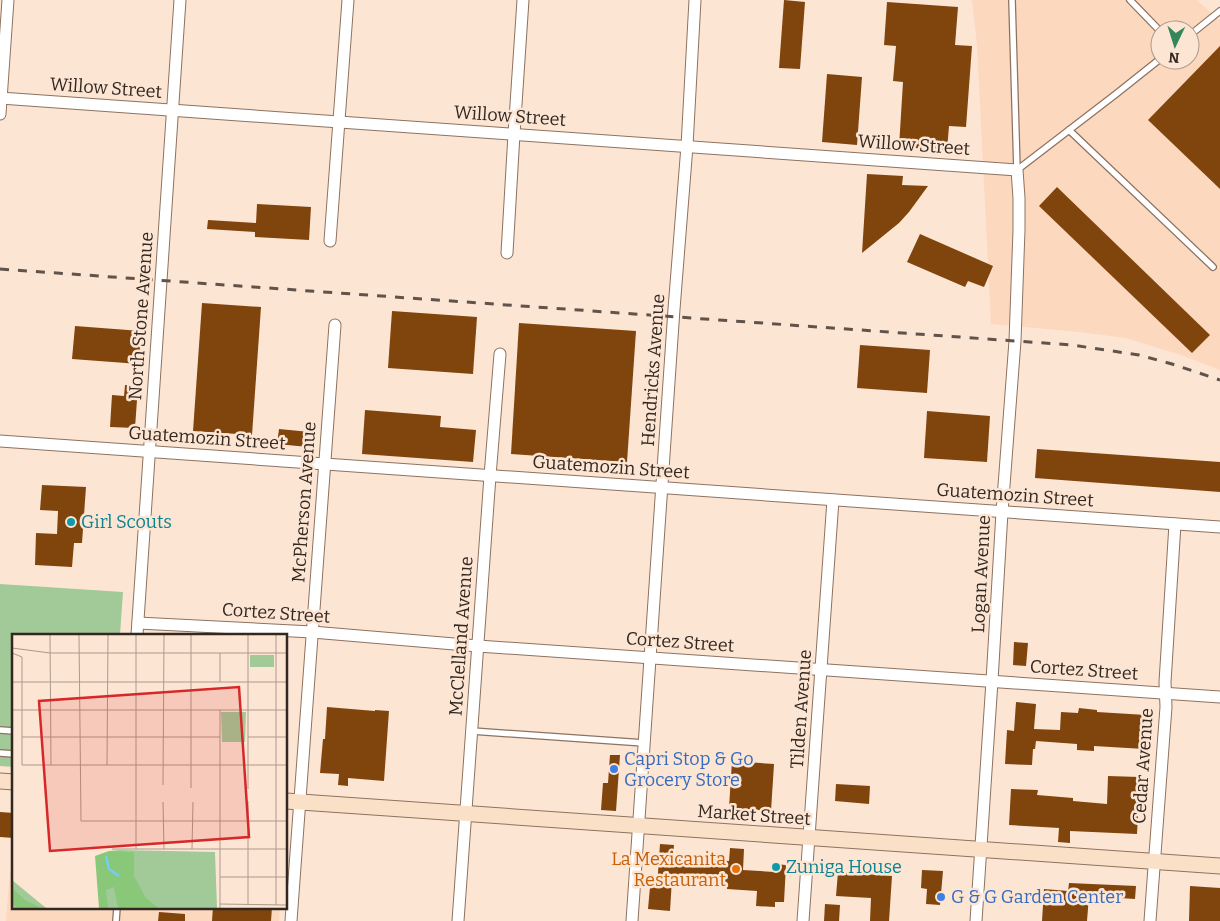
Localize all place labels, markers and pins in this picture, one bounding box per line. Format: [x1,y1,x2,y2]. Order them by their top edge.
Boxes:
place label: Girl Scouts [81,511,172,533]
marker: Girl Scouts [65,516,77,528]
place label: Capri Stop & Go Grocery Store [624,748,754,791]
marker: Capri Stop & Go Grocery Store [608,763,620,775]
place label: La Mexicanita Restaurant [611,848,726,891]
place label: Zuniga House [786,856,902,878]
marker: Zuniga House [770,861,782,873]
marker: La Mexicanita Restaurant [730,863,742,875]
place label: G & G Garden Center [951,886,1123,908]
marker: G & G Garden Center [935,891,947,903]

